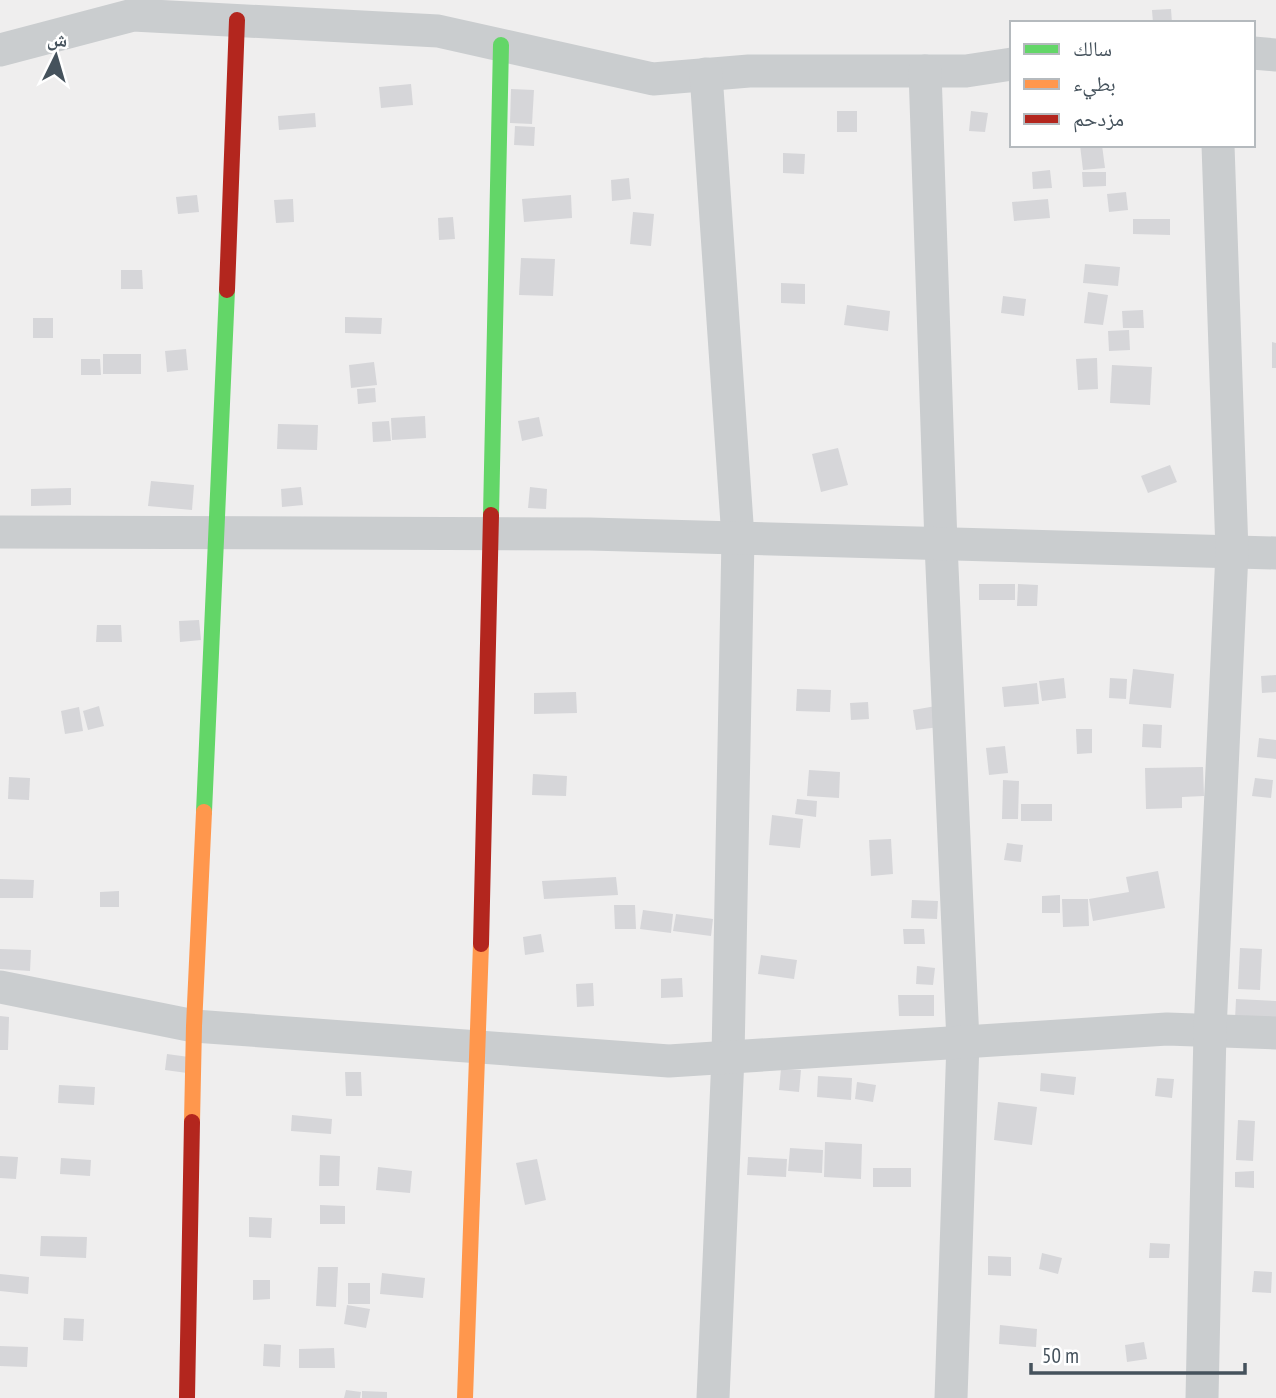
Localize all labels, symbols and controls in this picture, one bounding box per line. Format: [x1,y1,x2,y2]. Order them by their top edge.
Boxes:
north arrow [21,21,91,91]
legend [1010,21,1255,147]
text: ش [46,26,69,52]
text: سالك [1073,35,1112,62]
text: بطيء [1073,70,1116,100]
text: مزدحم [1073,105,1124,133]
scale bar [1031,1332,1244,1376]
text: 50 m [1042,1342,1079,1369]

